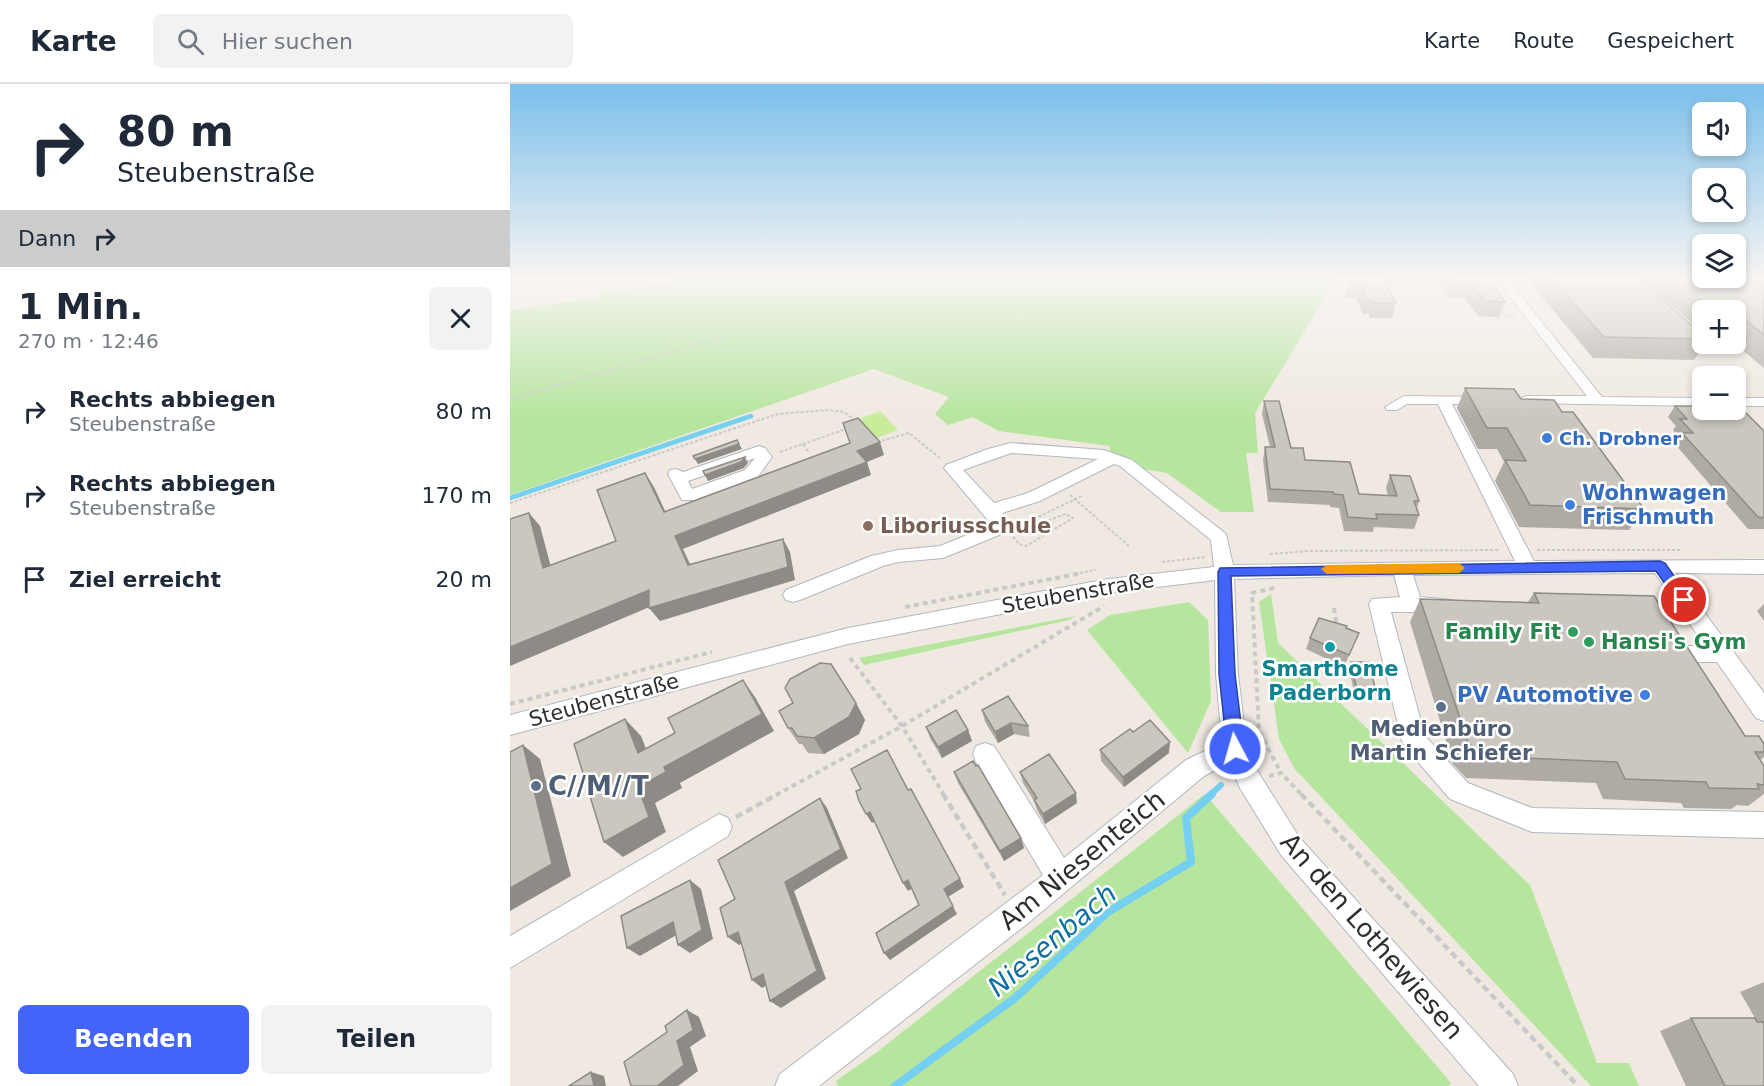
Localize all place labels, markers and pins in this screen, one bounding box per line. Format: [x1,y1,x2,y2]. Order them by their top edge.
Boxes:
place label: Ch. Drobner [1559,428,1681,449]
marker: Ch. Drobner [1540,431,1554,445]
place label: Wohnwagen Frischmuth [1582,481,1727,529]
marker: Wohnwagen Frischmuth [1563,498,1577,512]
place label: Liboriusschule [880,514,1051,538]
marker: Liboriusschule [861,519,875,533]
pin [1658,574,1709,625]
place label: Family Fit [1445,620,1561,644]
marker: Family Fit [1566,625,1580,639]
place label: Hansi's Gym [1601,630,1746,654]
marker: Hansi's Gym [1582,635,1596,649]
marker: Smarthome Paderborn [1323,640,1337,654]
place label: Smarthome Paderborn [1261,657,1399,705]
place label: PV Automotive [1457,683,1633,707]
marker: PV Automotive [1638,688,1652,702]
marker: Medienbüro Martin Schiefer [1434,700,1448,714]
place label: Medienbüro Martin Schiefer [1350,717,1533,765]
place label: C//M//T [548,771,649,801]
marker: C//M//T [529,779,543,793]

